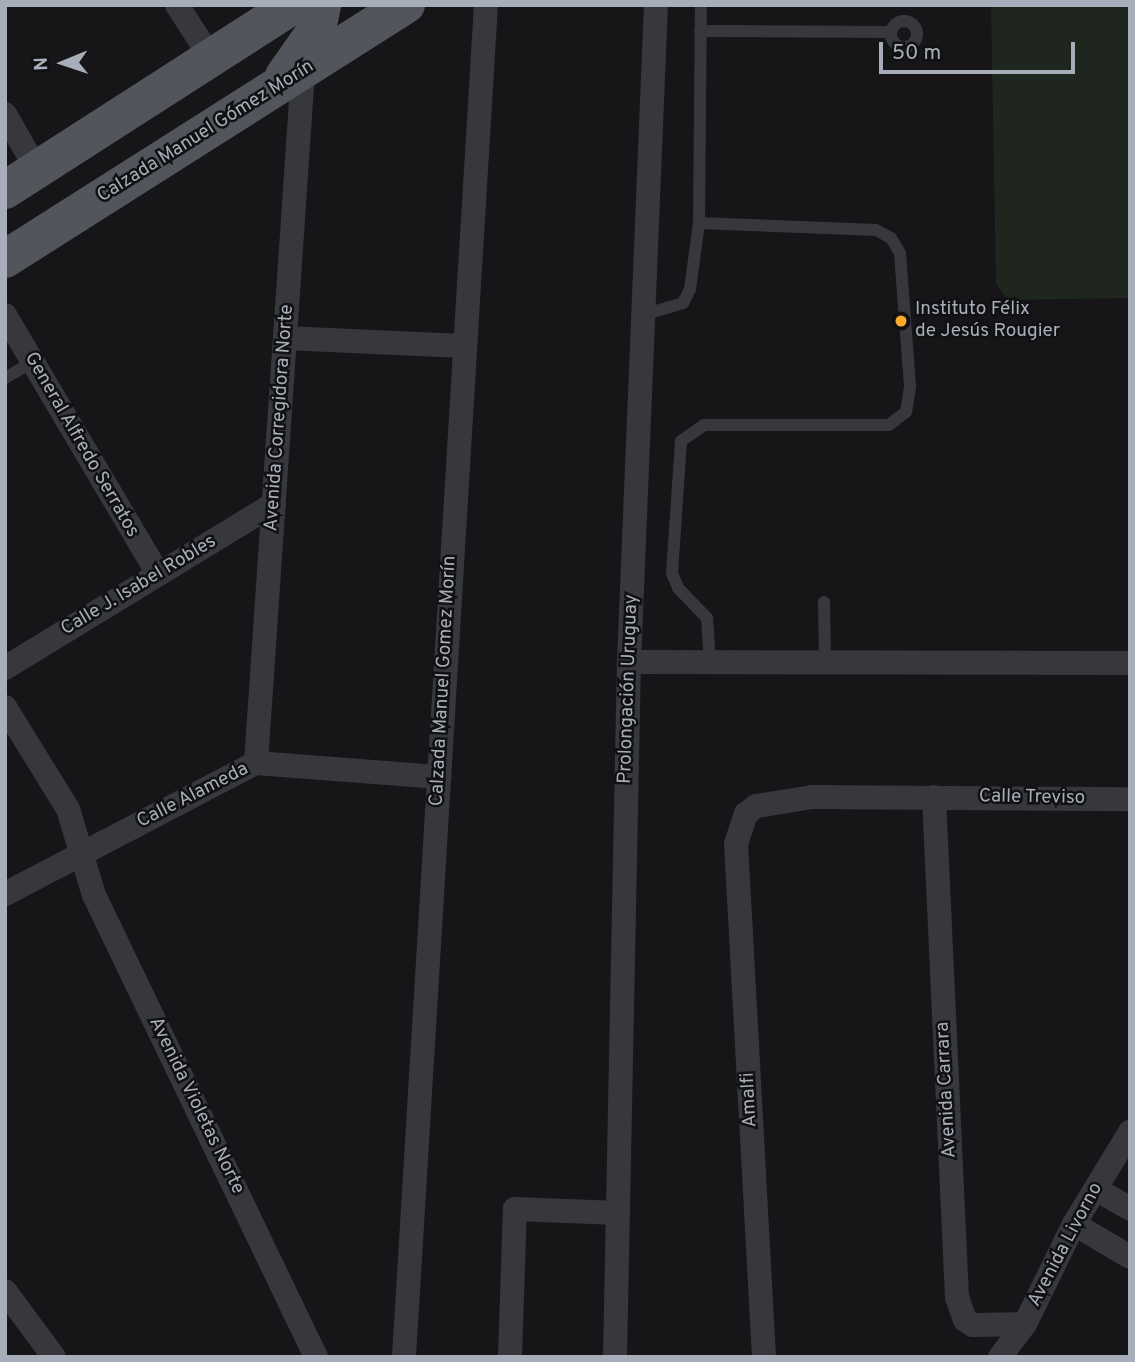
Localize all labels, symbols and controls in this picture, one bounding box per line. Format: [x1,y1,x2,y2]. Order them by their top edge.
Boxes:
north arrow [28,28,98,98]
scale bar [883,28,1079,72]
text: 50 m [892,40,941,67]
text: N [30,56,54,71]
street label: Calzada Manuel Gómez Morín [94,56,318,208]
place label: Instituto Félix de Jesús Rougier [915,299,1060,343]
street label: Avenida Corregidora Norte [261,304,299,532]
marker: Instituto Félix de Jesús Rougier [893,313,909,329]
street label: General Alfredo Serratos [18,348,144,542]
street label: Calle J. Isabel Robles [57,531,221,641]
street label: Calzada Manuel Gomez Morín [426,555,462,807]
street label: Prolongación Uruguay [614,594,644,784]
street label: Calle Alameda [133,758,253,834]
street label: Calle Treviso [978,786,1086,810]
street label: Avenida Violetas Norte [143,1013,249,1199]
street label: Avenida Carrara [932,1021,962,1159]
street label: Amalfi [737,1072,763,1128]
street label: Avenida Livorno [1024,1179,1108,1311]

